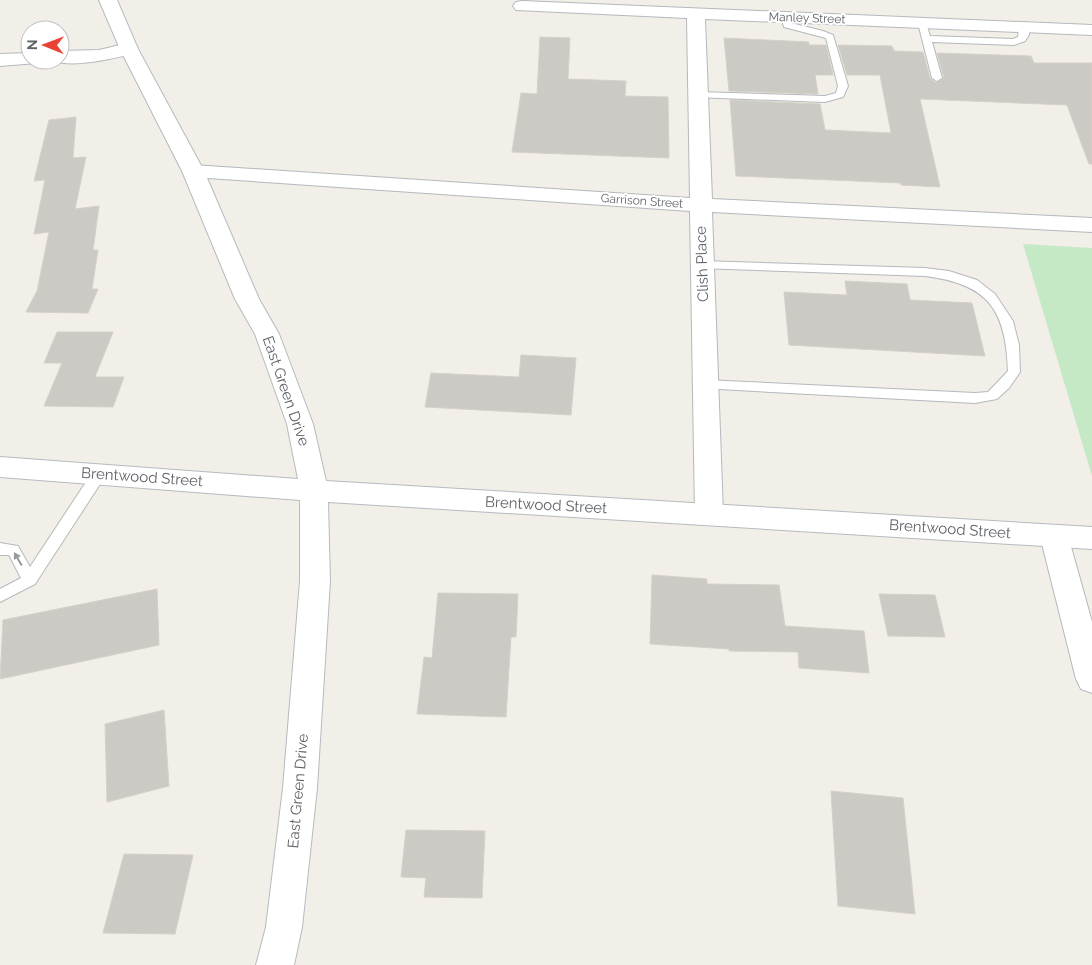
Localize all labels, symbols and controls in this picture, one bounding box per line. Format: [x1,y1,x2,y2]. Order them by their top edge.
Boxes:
street label: Manley Street [768,10,846,26]
north arrow [20,20,70,70]
text: N [24,39,40,50]
street label: Garrison Street [600,191,684,211]
street label: Clish Place [692,226,712,302]
street label: East Green Drive [259,334,313,449]
street label: Brentwood Street [81,464,203,490]
street label: Brentwood Street [485,493,607,517]
street label: Brentwood Street [889,516,1011,542]
one-way arrow [14,552,22,567]
street label: East Green Drive [284,733,312,849]

